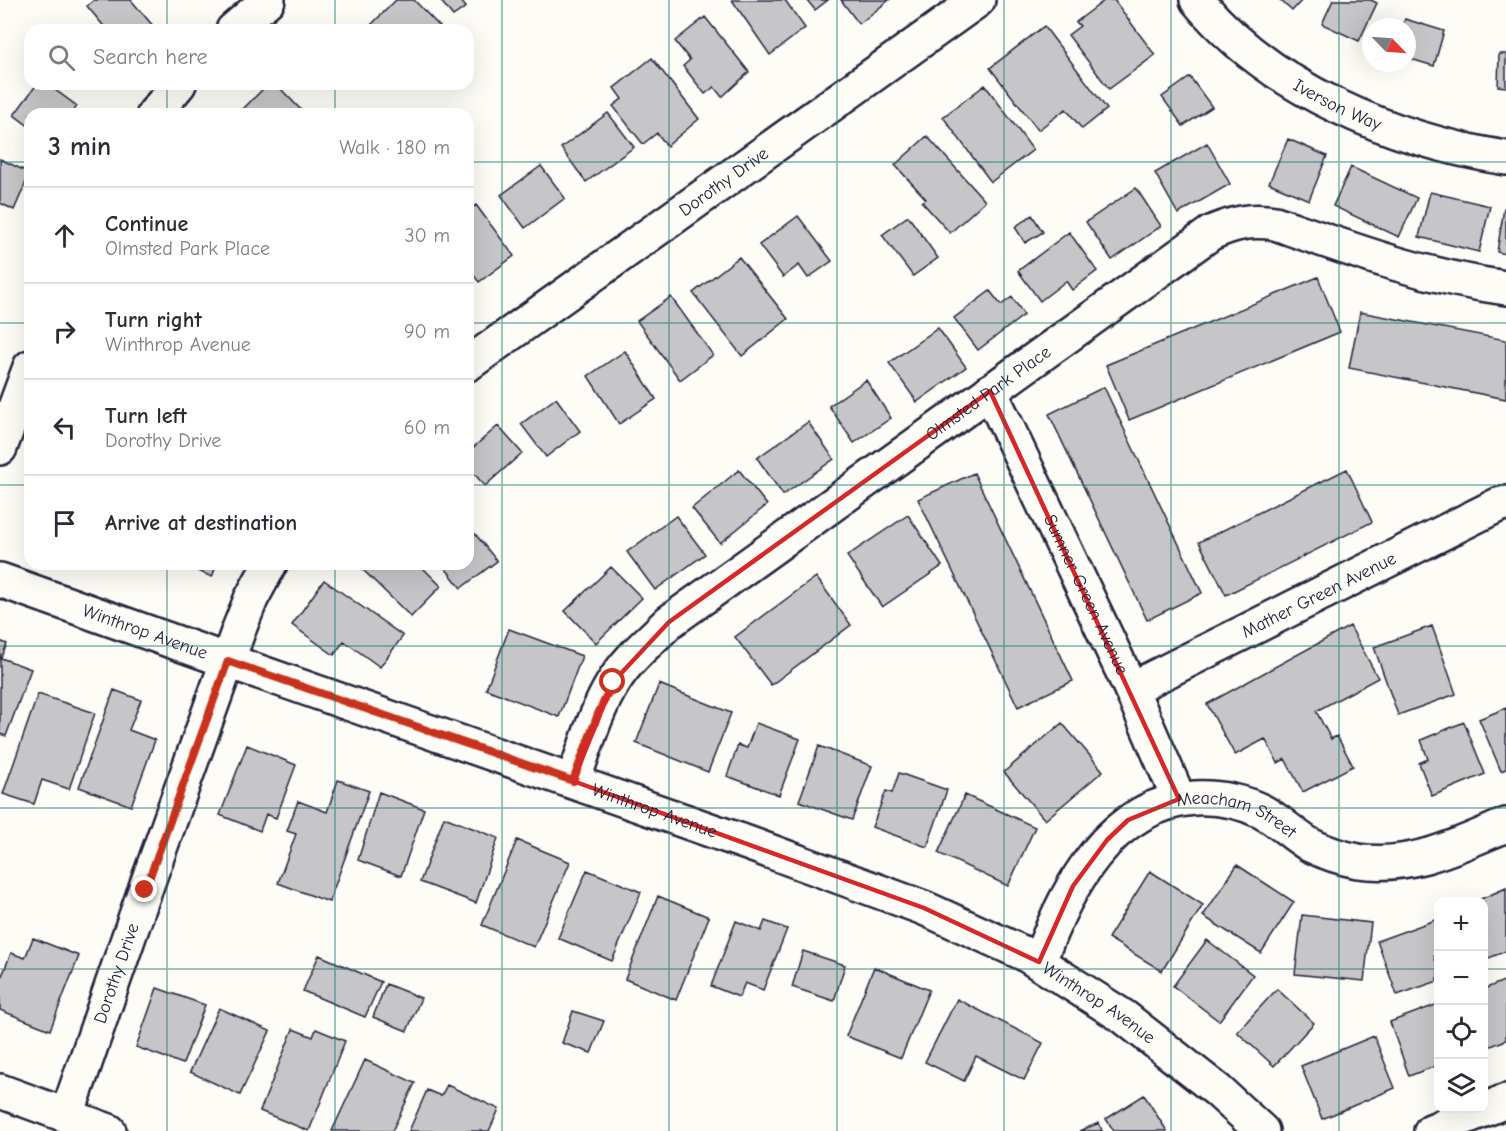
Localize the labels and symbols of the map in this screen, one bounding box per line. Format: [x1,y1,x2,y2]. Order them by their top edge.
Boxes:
north arrow [1362,18,1416,72]
street label: Iverson Way [1290,74,1385,135]
street label: Dorothy Drive [675,143,772,221]
street label: Olmsted Park Place [922,341,1055,445]
street label: Sumner Green Avenue [1039,511,1133,678]
street label: Mather Green Avenue [1238,547,1399,642]
street label: Winthrop Avenue [80,600,210,663]
route start [599,668,625,694]
street label: Winthrop Avenue [589,779,720,842]
street label: Meacham Street [1175,787,1301,843]
route end [131,876,157,902]
street label: Dorothy Drive [89,920,143,1026]
street label: Winthrop Avenue [1039,957,1159,1048]

